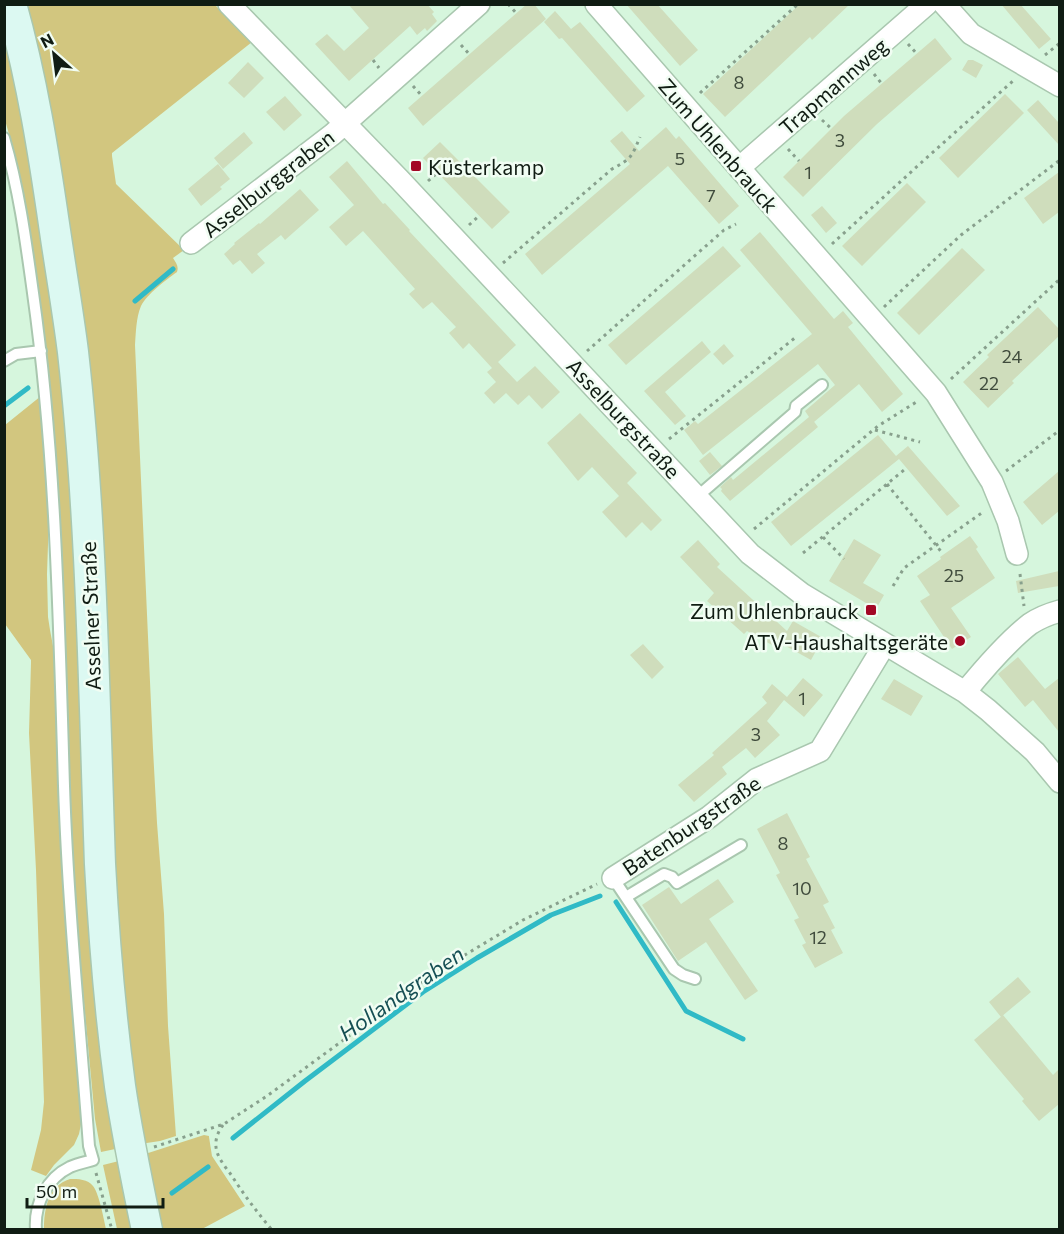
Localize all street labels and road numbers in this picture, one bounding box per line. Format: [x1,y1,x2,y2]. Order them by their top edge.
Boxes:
street label: Trapmannweg [774,32,892,140]
street label: Zum Uhlenbrauck [654,73,784,217]
street label: Asselburggraben [197,124,339,242]
street label: Asselburgstraße [562,353,686,483]
street label: Asselner Straße [75,541,105,691]
street label: Batenburgstraße [617,770,765,880]

